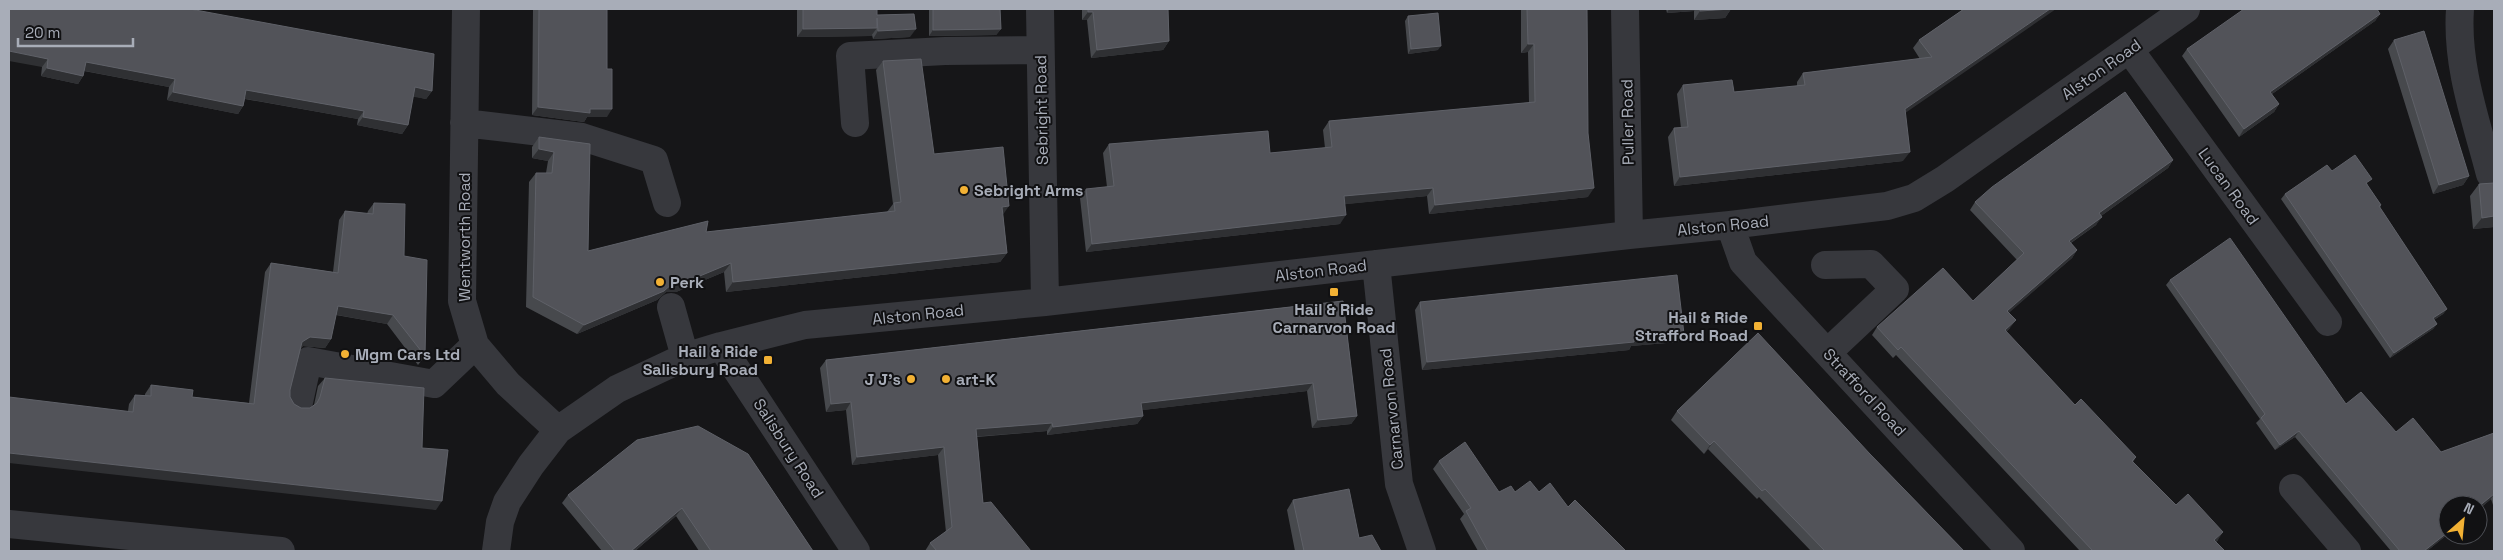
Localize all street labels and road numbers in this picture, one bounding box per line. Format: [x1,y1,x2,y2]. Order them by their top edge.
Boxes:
street label: Alston Road [2057,34,2145,105]
street label: Sebright Road [1030,55,1053,165]
street label: Puller Road [1616,79,1639,165]
street label: Lucan Road [2194,144,2264,229]
street label: Wentworth Road [454,172,475,302]
street label: Alston Road [1676,210,1770,241]
street label: Alston Road [1274,254,1368,287]
street label: Alston Road [871,299,965,330]
street label: Strafford Road [1818,344,1911,441]
street label: Carnarvon Road [1375,347,1408,471]
street label: Salisbury Road [749,395,829,502]

